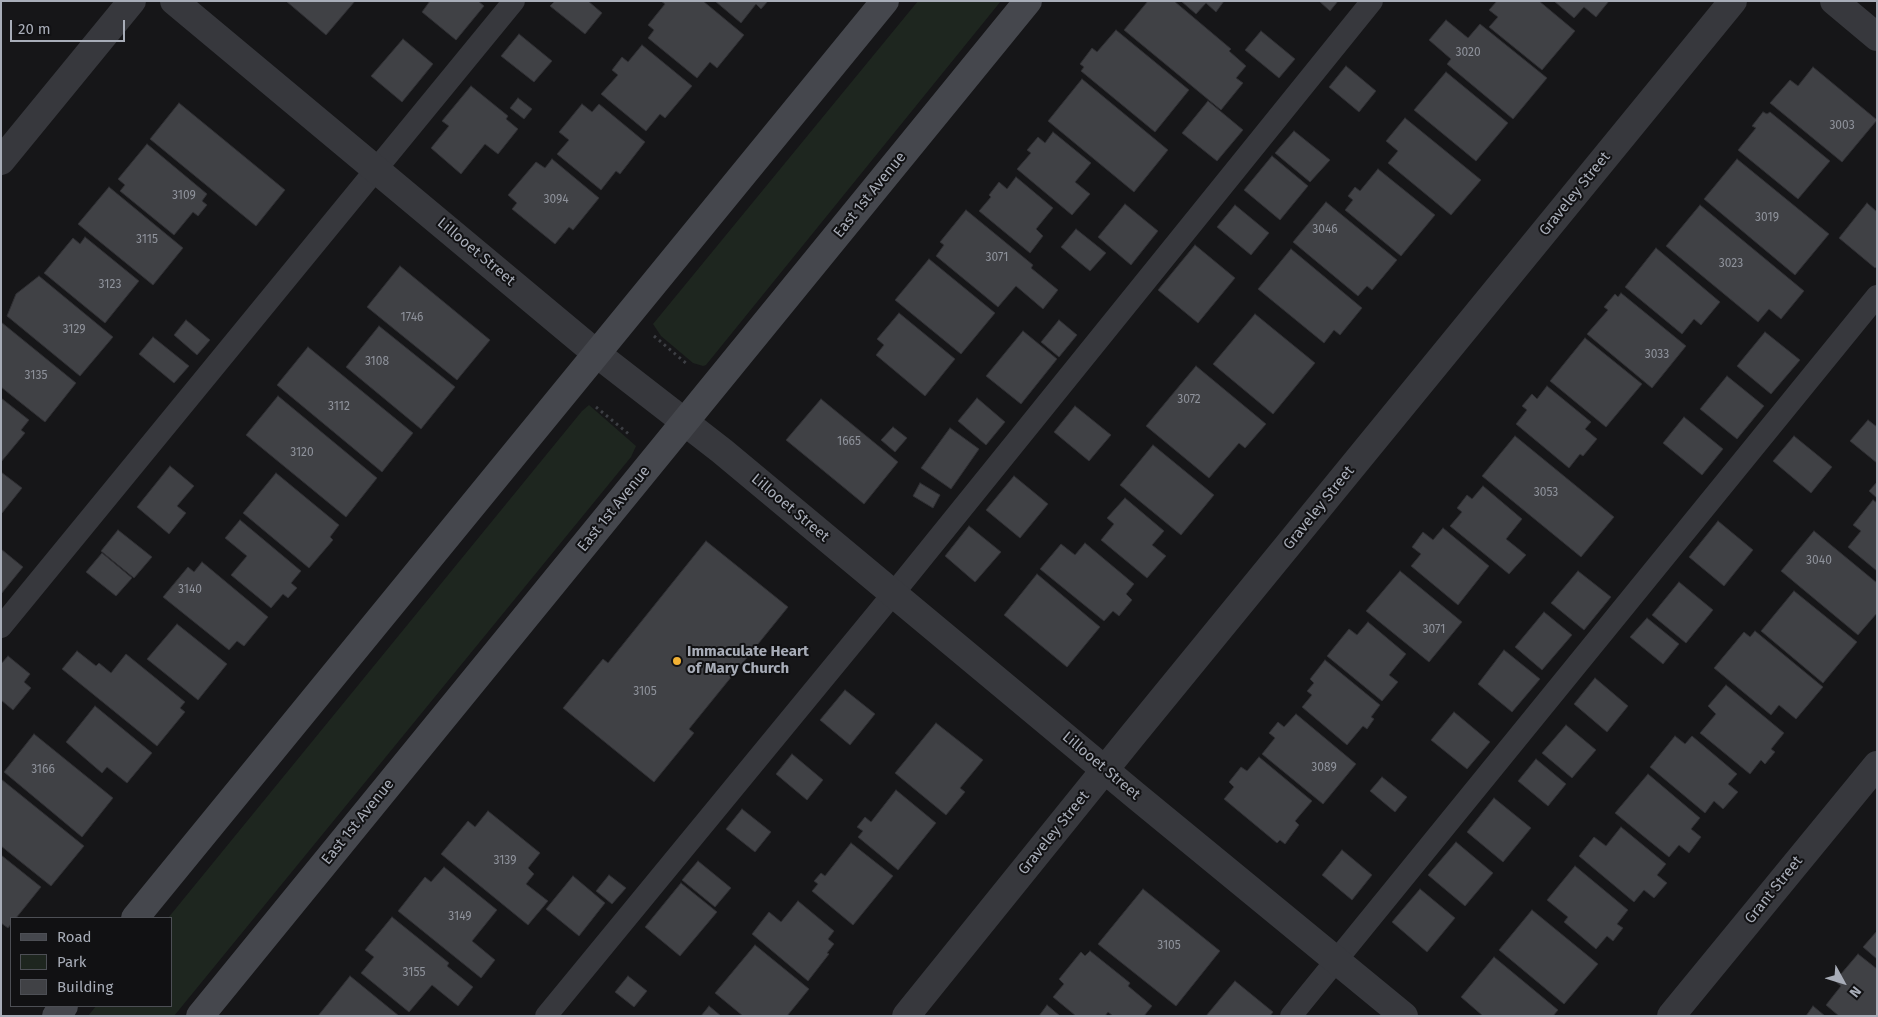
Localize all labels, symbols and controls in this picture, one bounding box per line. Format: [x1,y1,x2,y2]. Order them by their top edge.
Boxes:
scale bar [12,10,128,42]
text: 20 m [18,20,51,38]
house number: 3020 [1455,46,1481,60]
house number: 3003 [1829,119,1855,133]
street label: Graveley Street [1536,148,1614,240]
street label: East 1st Avenue [830,149,910,241]
house number: 3109 [172,189,196,203]
house number: 3094 [543,193,569,207]
house number: 3019 [1755,211,1779,225]
street label: Lillooet Street [433,214,519,290]
house number: 3046 [1312,223,1338,237]
house number: 3115 [136,233,158,247]
house number: 3071 [986,251,1008,265]
house number: 3023 [1719,257,1743,271]
house number: 3123 [99,278,121,292]
house number: 1746 [401,311,423,325]
house number: 3129 [62,323,86,337]
house number: 3033 [1645,348,1669,362]
house number: 3108 [365,355,389,369]
house number: 3135 [25,369,47,383]
house number: 3072 [1177,393,1201,407]
house number: 3112 [328,400,350,414]
house number: 1665 [837,435,861,449]
house number: 3120 [290,446,314,460]
street label: Graveley Street [1280,462,1358,554]
street label: East 1st Avenue [574,463,654,555]
street label: Lillooet Street [747,470,833,546]
house number: 3053 [1534,486,1558,500]
house number: 3040 [1806,554,1832,568]
house number: 3140 [178,583,202,597]
house number: 3071 [1423,623,1445,637]
place label: Immaculate Heart of Mary Church [687,643,809,678]
marker: Immaculate Heart of Mary Church [671,655,683,667]
house number: 3105 [633,685,657,699]
street label: Lillooet Street [1058,728,1144,804]
house number: 3089 [1311,761,1337,775]
house number: 3166 [31,763,55,777]
street label: East 1st Avenue [318,776,398,868]
street label: Graveley Street [1015,787,1093,879]
street label: Grant Street [1741,853,1807,927]
house number: 3139 [493,854,517,868]
house number: 3149 [448,910,472,924]
legend [10,917,172,1007]
text: Road [57,928,92,946]
house number: 3105 [1157,939,1181,953]
text: Park [57,953,87,971]
north arrow [1818,957,1868,1007]
house number: 3155 [403,966,425,980]
text: Building [57,978,113,996]
text: N [1846,983,1865,1001]

